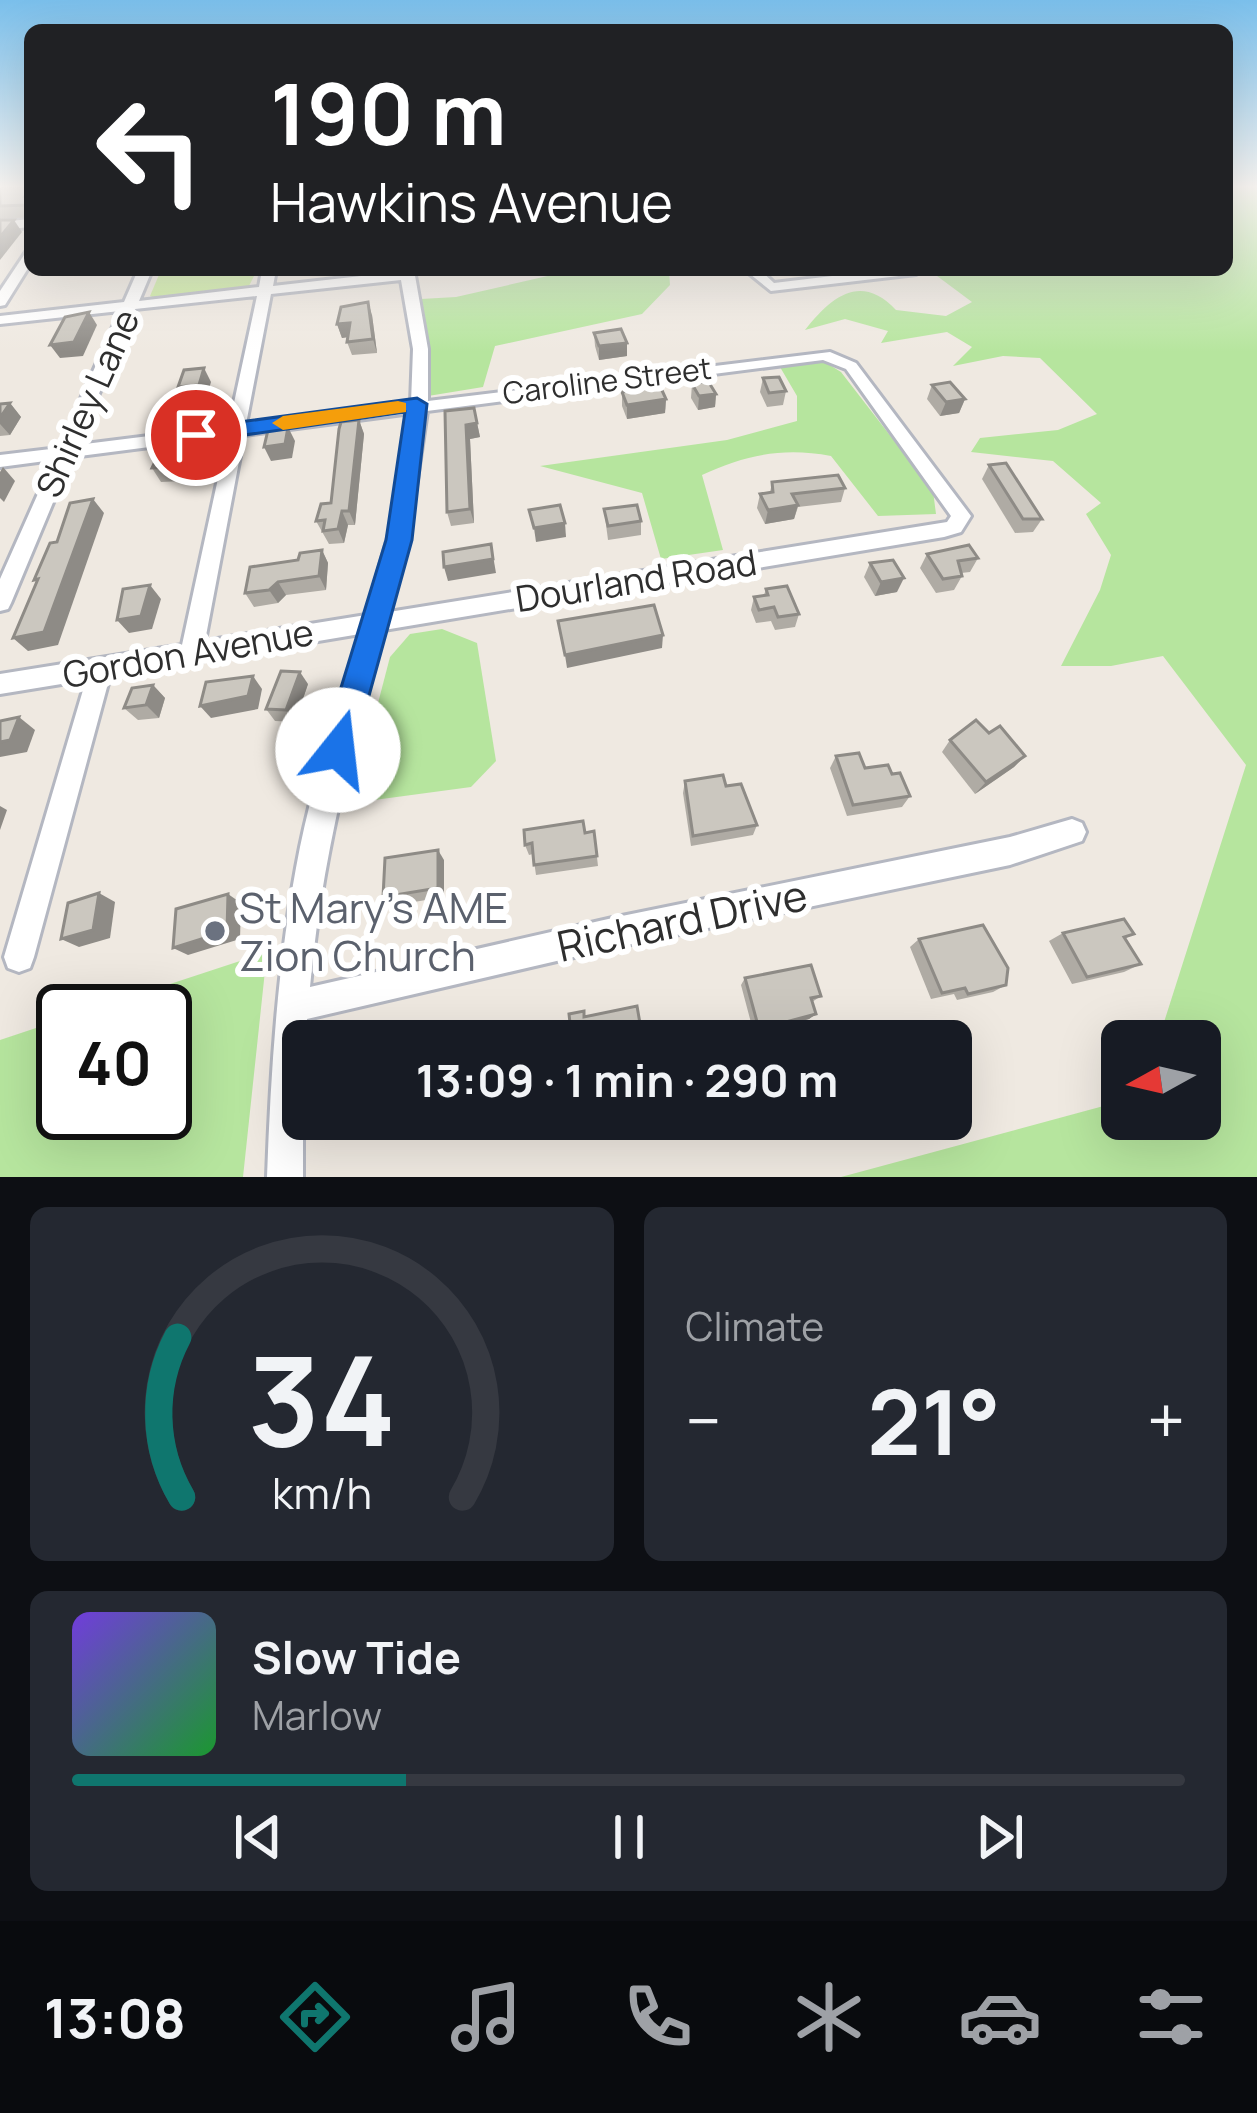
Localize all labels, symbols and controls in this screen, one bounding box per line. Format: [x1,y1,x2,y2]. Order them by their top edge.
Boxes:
text: 190 m [270,55,507,170]
icon: left [72,72,228,228]
text: Hawkins Avenue [270,164,673,238]
street label: Shirley Lane [24,301,150,505]
street label: Caroline Street [500,347,714,413]
pin [145,384,247,486]
icon: arrive [163,402,229,468]
street label: Dourland Road [512,537,760,623]
street label: Gordon Avenue [59,607,317,699]
position arrow [275,687,401,813]
street label: Richard Drive [552,865,812,975]
place label: St Mary's AME Zion Church [239,878,508,984]
marker: St Mary's AME Zion Church [202,918,228,944]
speed limit sign: 40 [36,984,192,1140]
north arrow [1101,1020,1221,1140]
map controls [1101,1020,1221,1140]
text: 13:09 · 1 min · 290 m [416,1049,838,1111]
text: Climate [686,1299,824,1353]
text: 34 [247,1313,396,1483]
text: 21° [867,1359,1001,1482]
text: − [686,1375,721,1465]
text: + [1147,1375,1185,1465]
text: km/h [272,1463,372,1522]
text: Slow Tide [252,1626,461,1688]
text: Marlow [252,1688,382,1742]
icon: previous [225,1804,291,1870]
icon: pause [596,1804,662,1870]
icon: next [967,1804,1033,1870]
icon: directions [273,1975,357,2059]
icon: music [444,1975,528,2059]
icon: phone [616,1975,700,2059]
icon: climate [787,1975,871,2059]
icon: car [958,1975,1042,2059]
icon: filters [1129,1975,1213,2059]
text: 13:08 [44,1980,186,2054]

